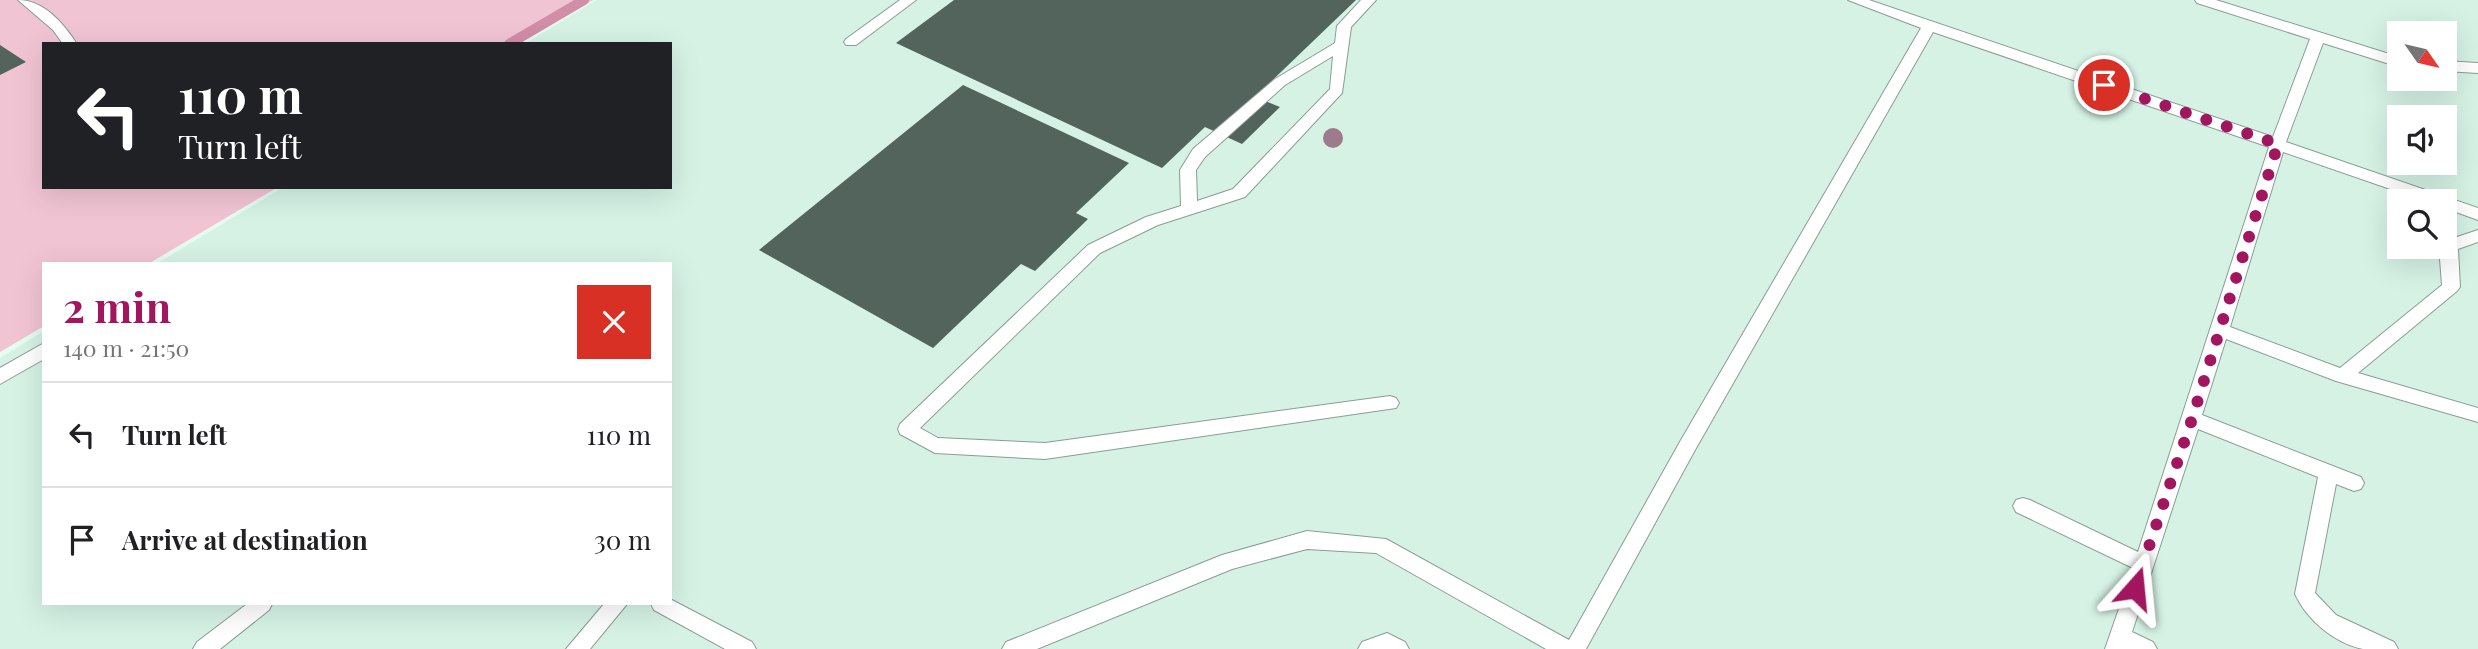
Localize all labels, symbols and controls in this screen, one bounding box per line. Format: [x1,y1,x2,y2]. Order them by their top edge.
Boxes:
north arrow [2387,21,2457,91]
map controls [2387,21,2457,259]
pin [2074,55,2134,115]
text: 110 m [178,61,303,126]
icon: arrive [2085,66,2123,104]
icon: left [63,70,154,161]
button: sound [2387,105,2457,175]
text: Turn left [178,124,302,167]
button: search [2387,189,2457,259]
text: 2 min [63,278,171,334]
button: close [577,285,651,359]
text: 140 m · 21:50 [63,332,189,363]
icon: left [63,416,101,454]
text: Turn left [122,417,227,452]
text: 110 m [587,417,651,452]
icon: arrive [63,521,101,559]
text: Arrive at destination [122,522,368,557]
text: 30 m [594,522,651,557]
position arrow [2098,551,2172,625]

